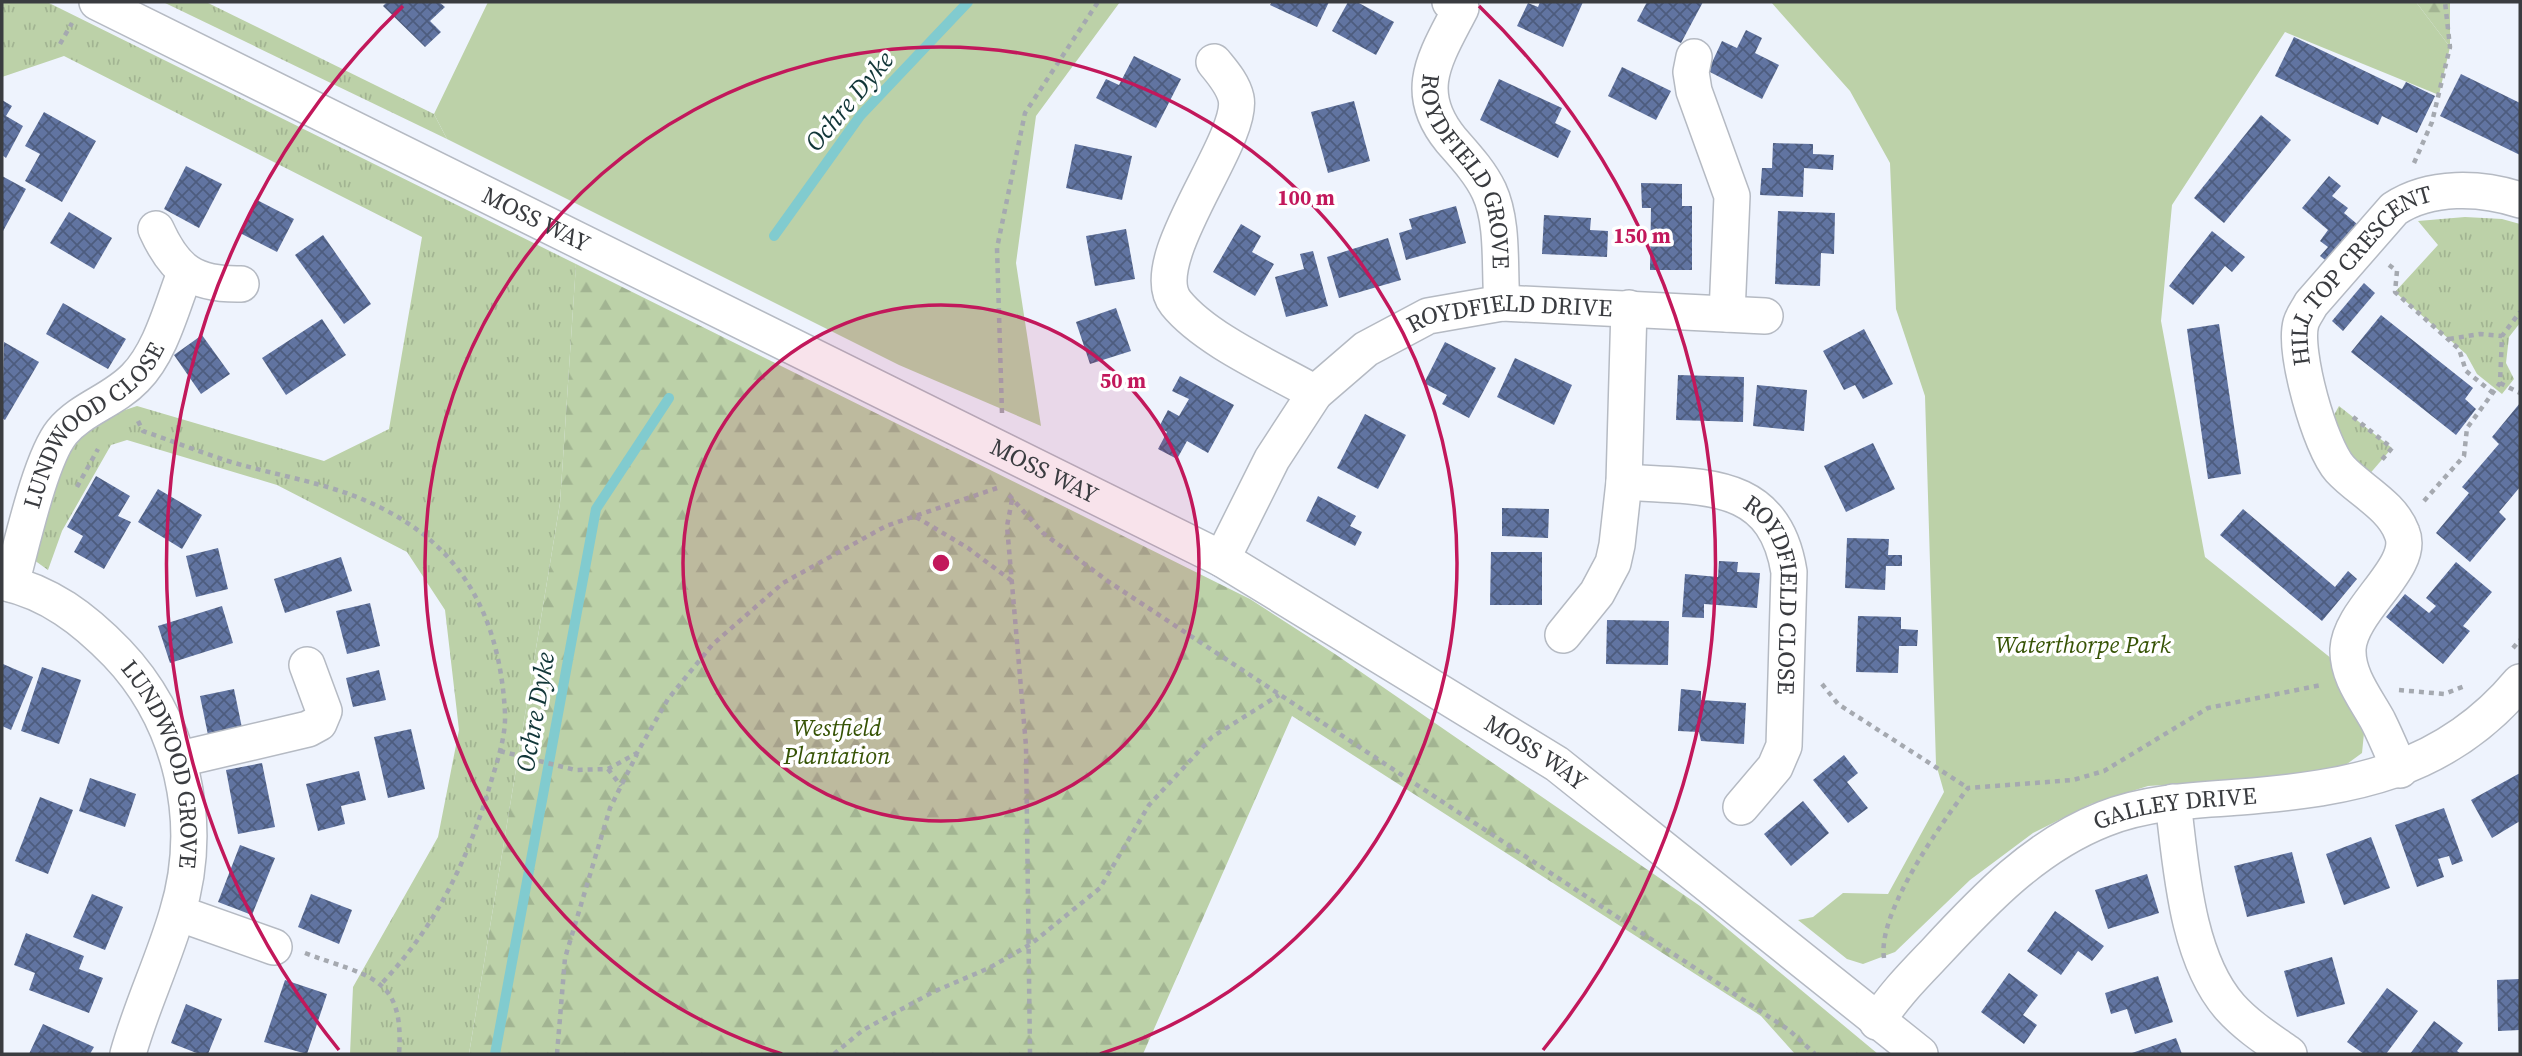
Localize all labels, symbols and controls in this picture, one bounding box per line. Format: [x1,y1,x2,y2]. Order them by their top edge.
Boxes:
water label: Ochre Dyke [796,43,902,159]
street label: ROYDFIELD GROVE [1414,72,1518,269]
street label: HILL TOP CRESCENT [2282,177,2436,368]
street label: MOSS WAY [477,178,596,260]
text: 100 m [1277,183,1335,212]
text: 150 m [1613,221,1671,250]
street label: ROYDFIELD DRIVE [1401,286,1613,340]
street label: LUNDWOOD CLOSE [15,336,172,512]
text: 50 m [1100,366,1146,395]
street label: MOSS WAY [985,430,1104,511]
street label: ROYDFIELD CLOSE [1737,487,1806,695]
centre of rings [929,551,953,575]
park label: Waterthorpe Park [1995,628,2171,661]
water label: Ochre Dyke [507,649,563,775]
street label: LUNDWOOD GROVE [114,652,206,870]
street label: MOSS WAY [1478,706,1594,798]
park label: Westfield Plantation [783,711,891,772]
street label: GALLEY DRIVE [2088,779,2258,838]

